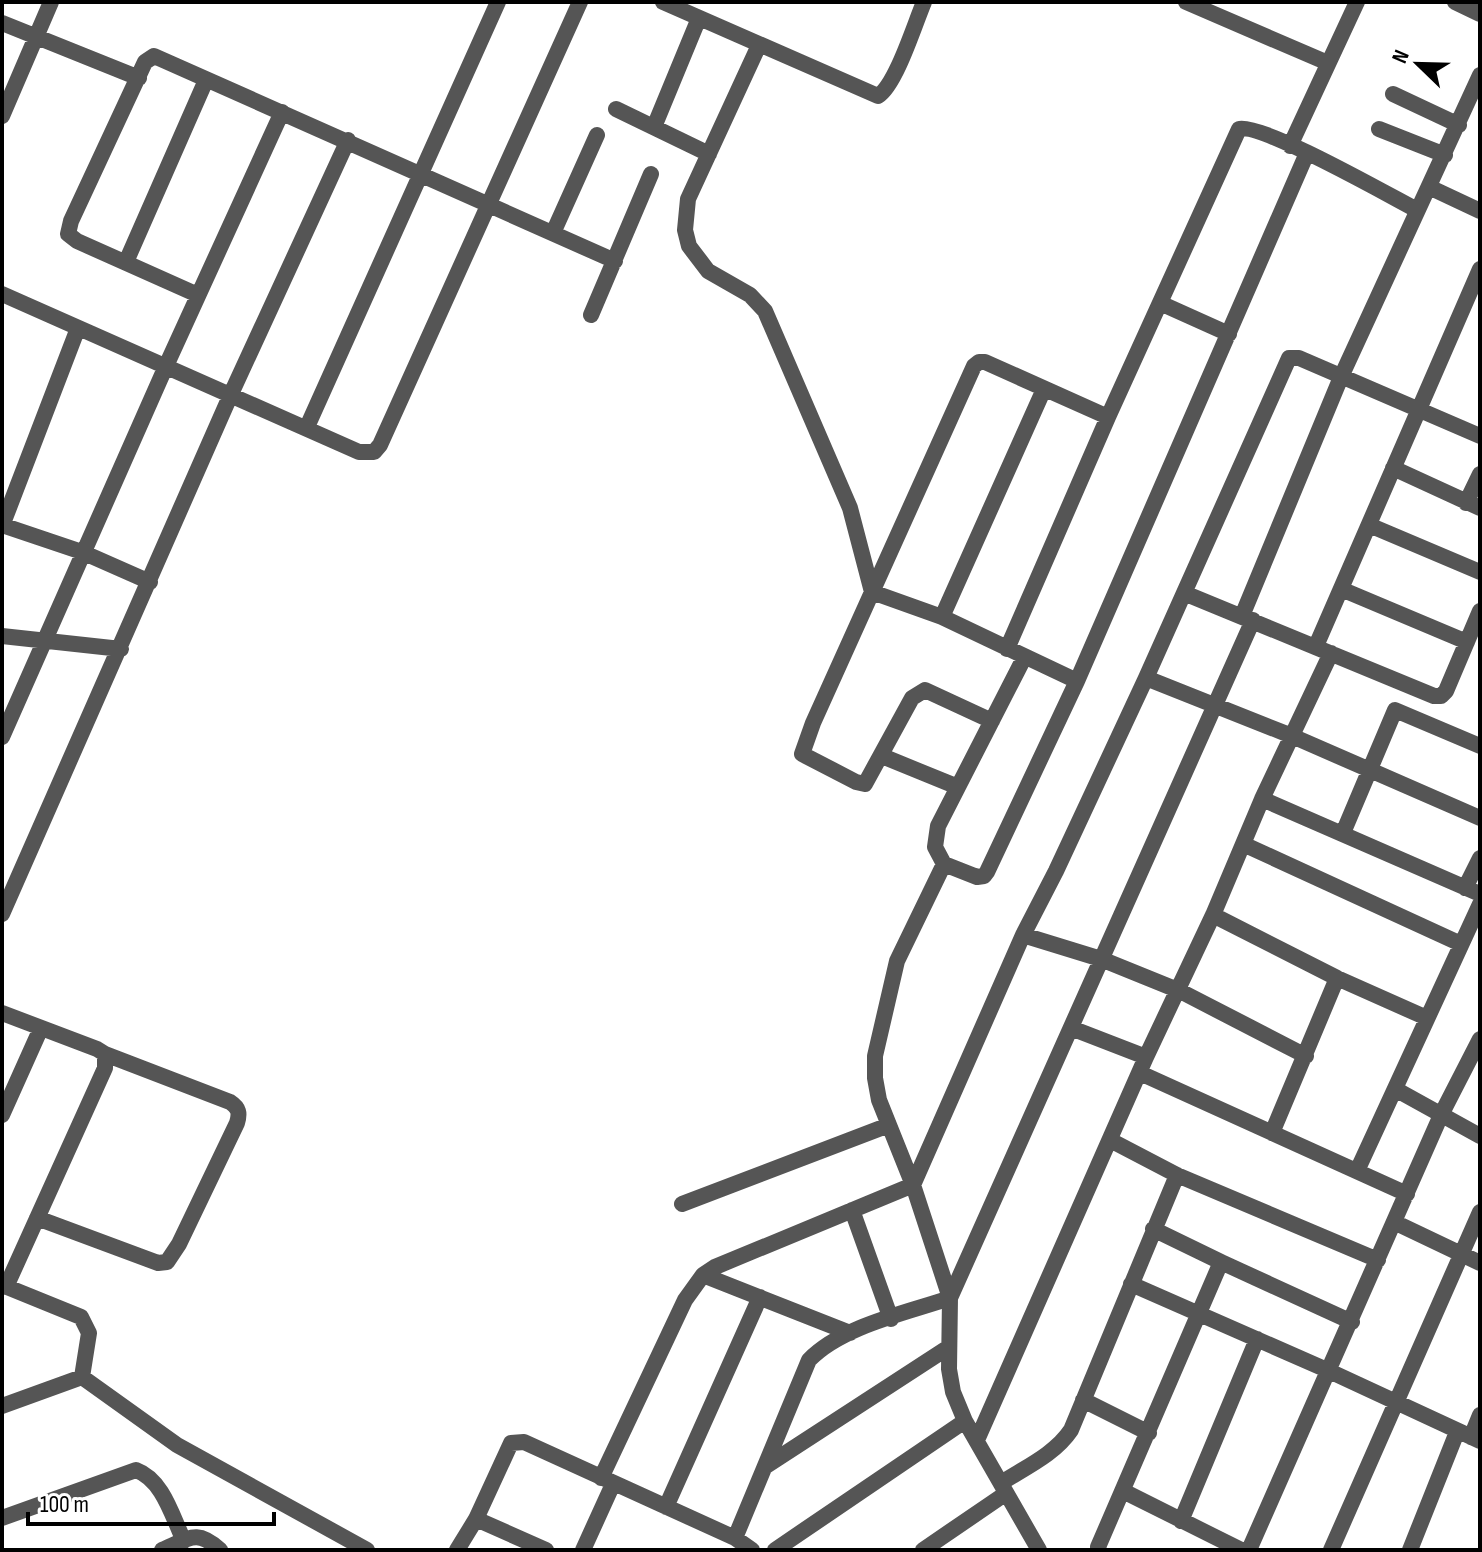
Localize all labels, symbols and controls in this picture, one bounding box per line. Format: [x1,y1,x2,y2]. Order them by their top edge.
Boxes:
north arrow [1378,24,1458,104]
text: N [1386,46,1416,67]
scale bar [28,1476,274,1526]
text: 100 m [40,1490,89,1519]

